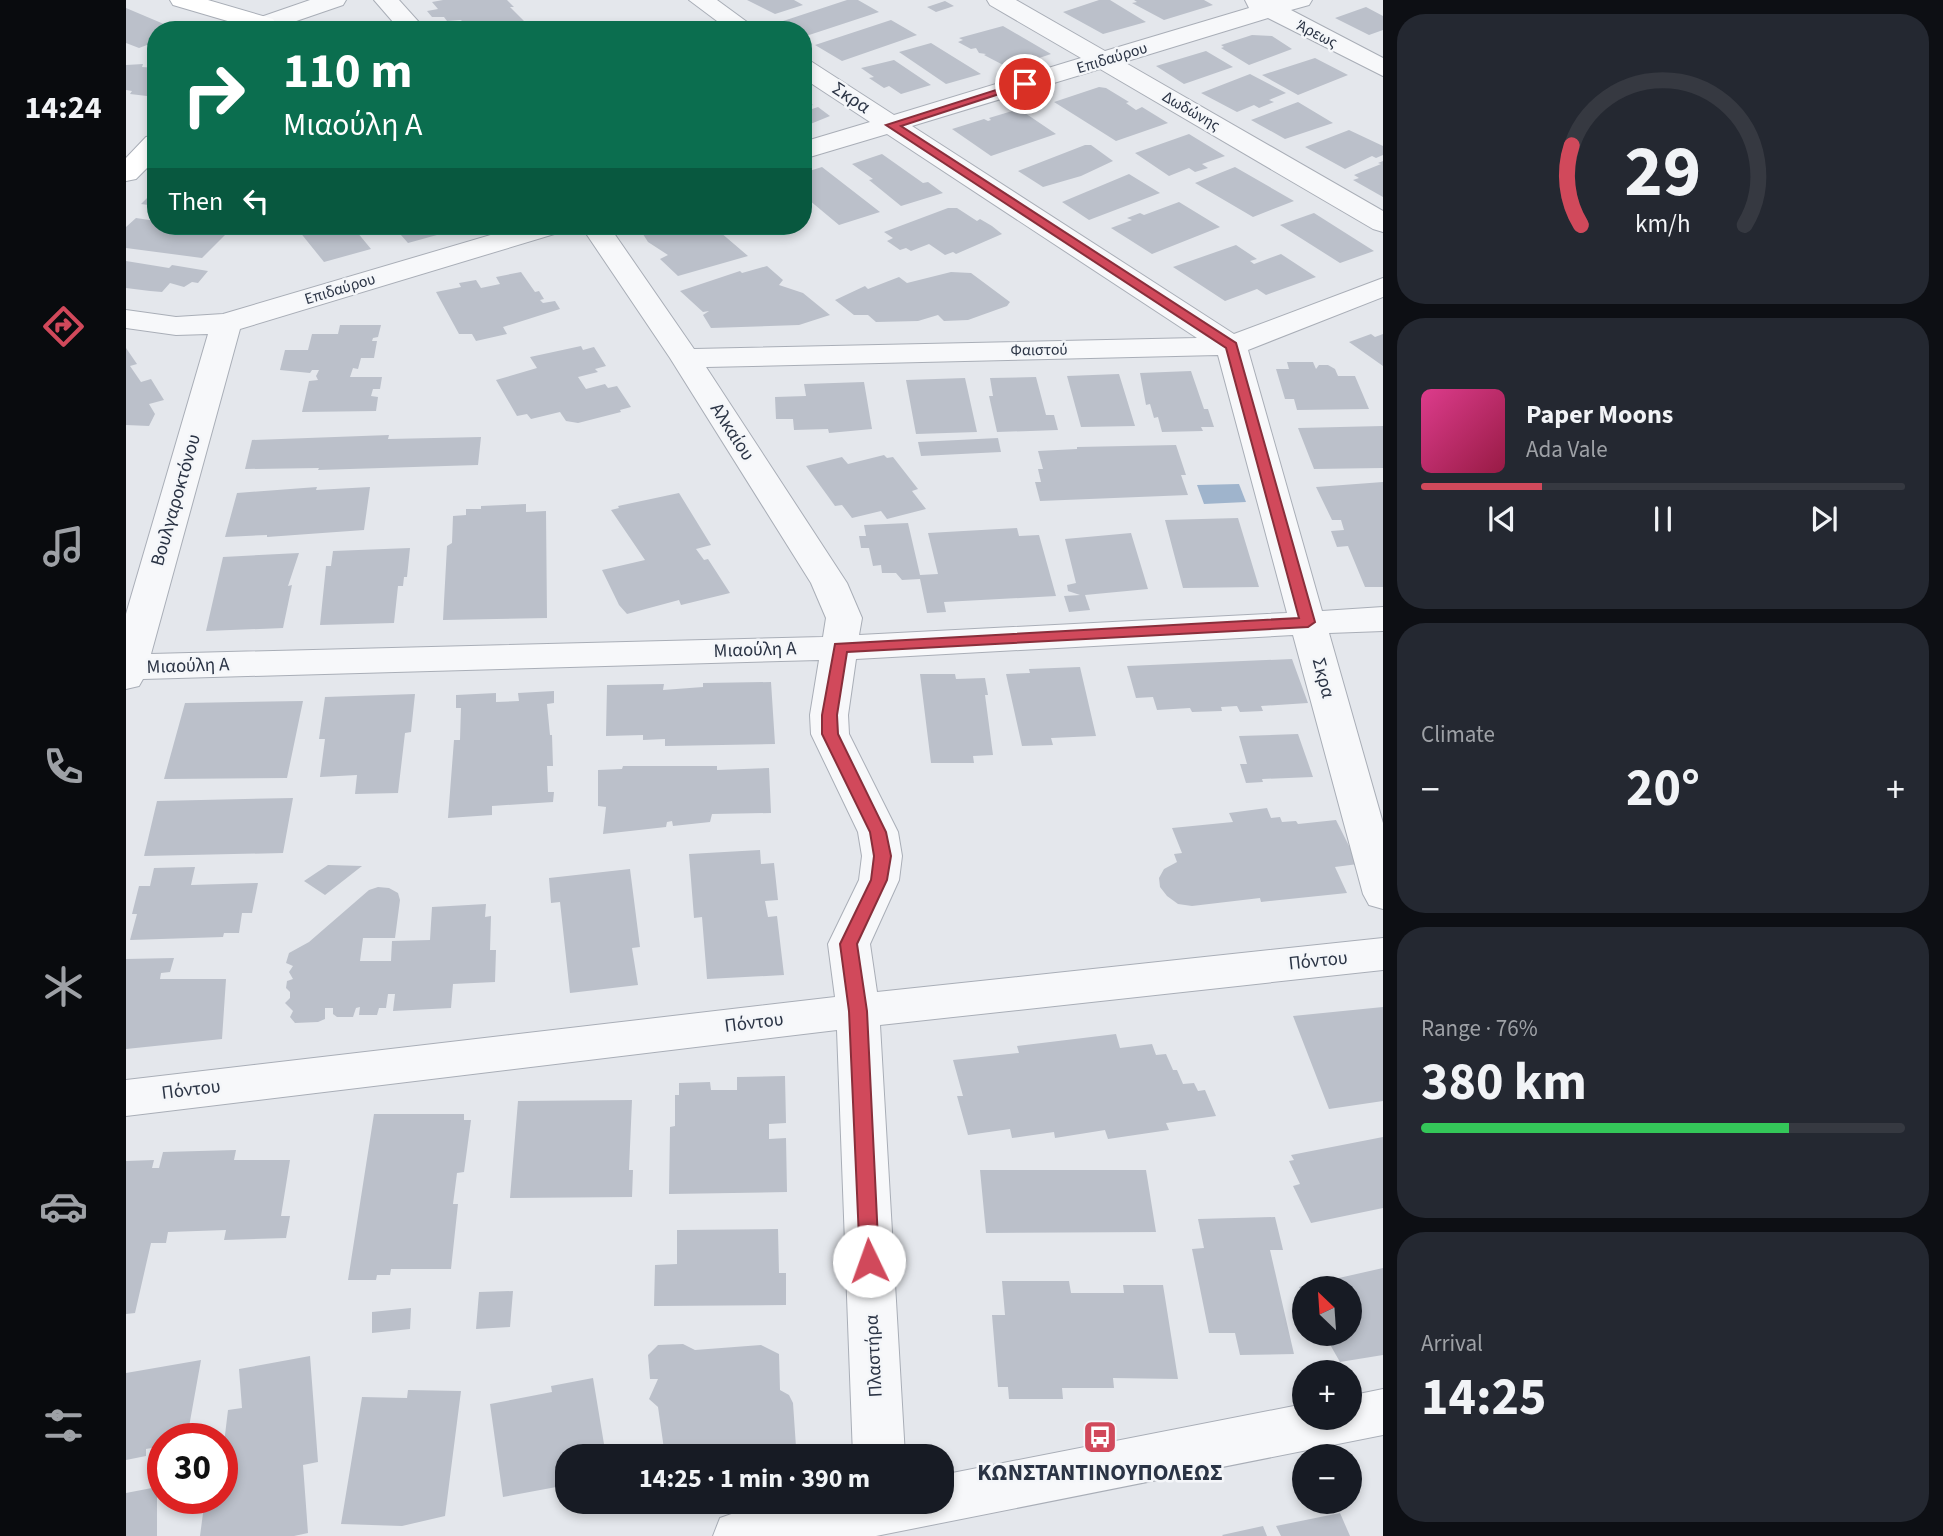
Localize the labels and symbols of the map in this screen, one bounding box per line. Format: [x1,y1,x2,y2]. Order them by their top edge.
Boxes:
street label: Άρεως [1293,14,1341,54]
street label: Επιδαύρου [1074,37,1150,79]
pin [995,54,1055,114]
street label: Σκρα [827,76,876,121]
street label: Δωδώνης [1158,86,1224,136]
street label: Επιδαύρου [302,268,378,310]
street label: Φαιστού [1010,339,1068,361]
street label: Αλκαίου [703,398,761,466]
street label: Βουλγαροκτόνου [144,431,208,569]
street label: Μιαούλη Α [713,635,797,665]
street label: Μιαούλη Α [146,651,230,681]
street label: Σκρα [1305,655,1341,701]
street label: Πόντου [1287,944,1349,978]
street label: Πόντου [723,1006,785,1040]
street label: Πόντου [160,1073,222,1107]
position arrow [832,1224,906,1298]
north arrow [1292,1276,1362,1346]
street label: Πλαστήρα [858,1314,890,1398]
bus stop icon: ΚΩΝΣΤΑΝΤΙΝΟΥΠΟΛΕΩΣ [1081,1418,1119,1456]
speed limit sign: 30 [147,1423,238,1514]
place label: ΚΩΝΣΤΑΝΤΙΝΟΥΠΟΛΕΩΣ [977,1456,1223,1489]

